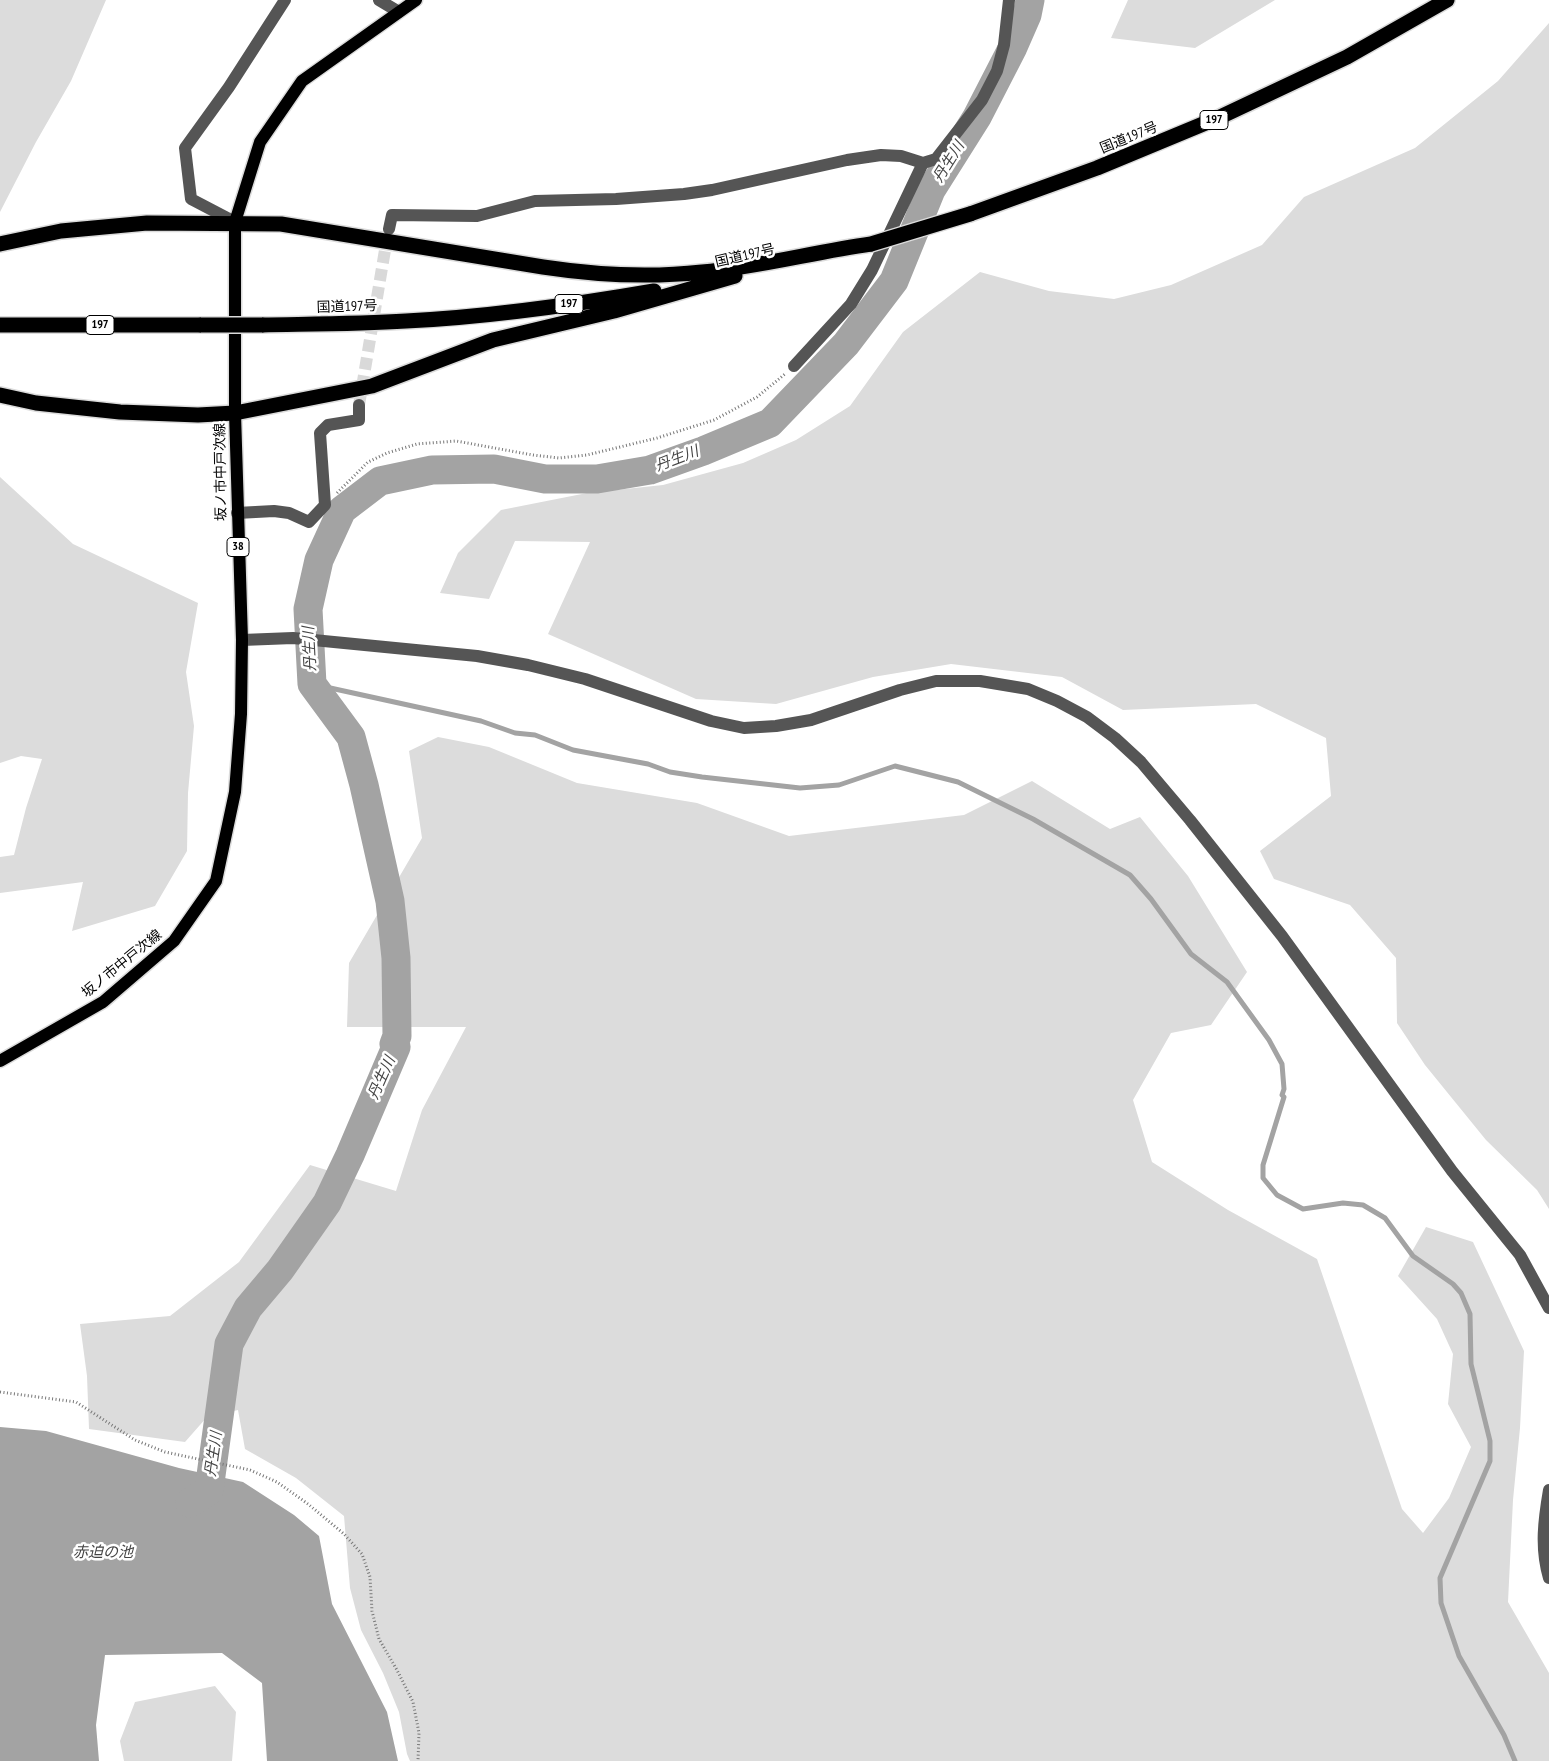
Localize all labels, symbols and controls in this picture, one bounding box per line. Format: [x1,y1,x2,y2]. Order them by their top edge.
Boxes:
road number: 197 [1200,110,1228,130]
street label: 国道197号 [1098,119,1160,157]
water label: 丹生川 [929,138,969,186]
street label: 国道197号 [713,241,777,271]
road number: 197 [555,294,583,314]
street label: 国道197号 [316,298,378,316]
road number: 197 [86,316,114,334]
street label: 坂ノ市中戸次線 [212,423,230,521]
water label: 丹生川 [653,443,701,475]
road number: 38 [227,538,249,556]
water label: 丹生川 [300,626,320,672]
street label: 坂ノ市中戸次線 [79,927,165,1001]
water label: 丹生川 [365,1054,399,1102]
water label: 丹生川 [202,1430,226,1478]
water label: 赤迫の池 [73,1544,133,1562]

